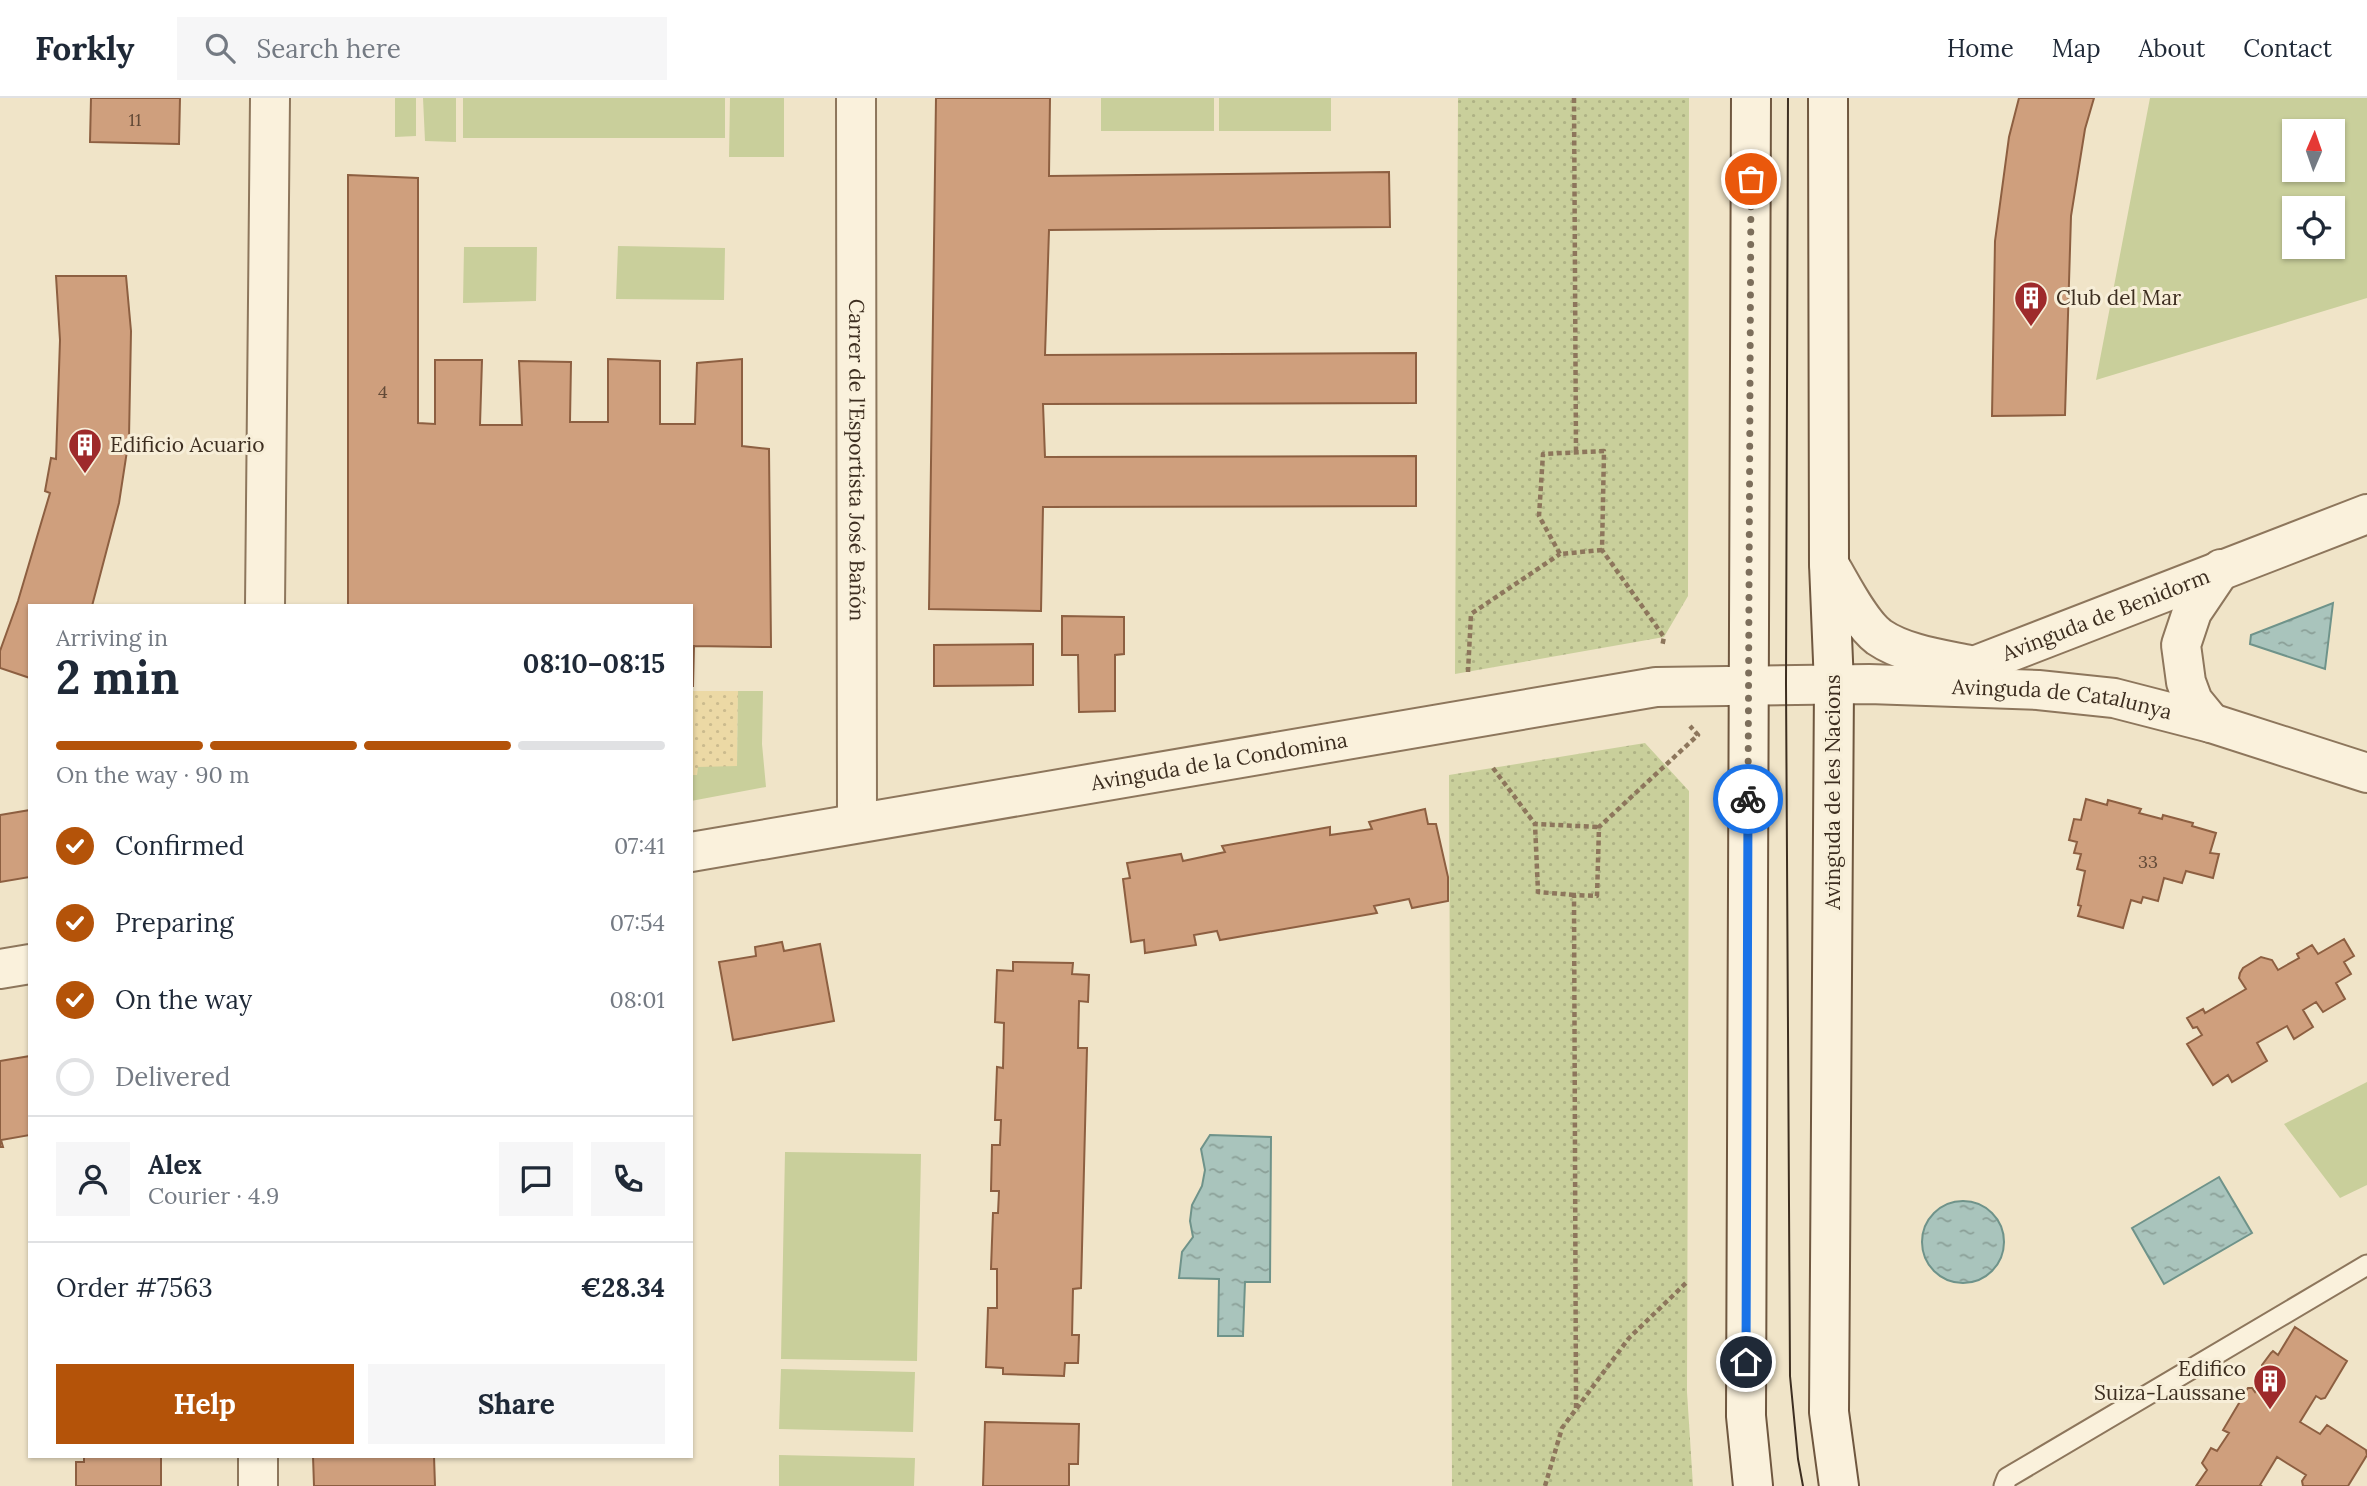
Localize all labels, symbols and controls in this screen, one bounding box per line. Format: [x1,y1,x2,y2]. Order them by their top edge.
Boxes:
search box [177,17,667,80]
text: Forkly [35,27,135,69]
icon: search [201,29,239,67]
text: Search here [257,32,401,65]
text: Home [1947,33,2014,64]
text: Map [2052,33,2101,64]
text: About [2139,33,2205,64]
text: Contact [2243,33,2332,64]
house number: 11 [128,108,142,131]
north arrow [2282,119,2345,182]
map controls [2282,119,2345,259]
pin [1721,149,1781,209]
icon: bag [1732,160,1770,198]
button: locate [2282,196,2345,259]
building icon: Club del Mar [2012,279,2050,328]
place label: Club del Mar [2056,284,2181,311]
street label: Carrer de l'Esportista José Bañón [843,299,871,622]
house number: 4 [378,380,388,403]
building icon: Edificio Acuario [66,426,104,475]
place label: Edificio Acuario [110,431,264,458]
street label: Avinguda de Benidorm [1997,562,2214,667]
text: Arriving in [56,623,168,652]
text: 08:10–08:15 [523,647,665,680]
text: 2 min [56,648,179,707]
street label: Avinguda de Catalunya [1951,673,2175,725]
street label: Avinguda de les Nacions [1819,674,1846,911]
street label: Avinguda de la Condomina [1088,726,1350,797]
text: On the way · 90 m [56,760,249,789]
courier [1713,764,1783,834]
icon: bike [1729,780,1767,818]
icon: check [56,827,94,865]
text: Confirmed [115,829,244,862]
text: 07:41 [614,831,665,860]
house number: 33 [2138,850,2158,873]
icon: check [56,904,94,942]
text: Preparing [115,906,234,939]
text: 07:54 [610,908,665,937]
icon: check [56,981,94,1019]
text: On the way [115,983,252,1016]
text: 08:01 [609,985,665,1014]
text: Delivered [115,1060,231,1093]
button: person [56,1142,130,1216]
button: chat [499,1142,573,1216]
button: phone [591,1142,665,1216]
text: Alex [148,1148,202,1181]
text: Courier · 4.9 [148,1181,279,1210]
text: Order #7563 [56,1271,213,1304]
text: €28.34 [580,1271,665,1304]
pin [1716,1332,1776,1392]
icon: home [1727,1343,1765,1381]
place label: Edifico Suiza-Laussane [2094,1355,2246,1406]
building icon: Edifico Suiza-Laussane [2251,1362,2289,1411]
button: Help [56,1364,354,1444]
button: Share [368,1364,665,1444]

